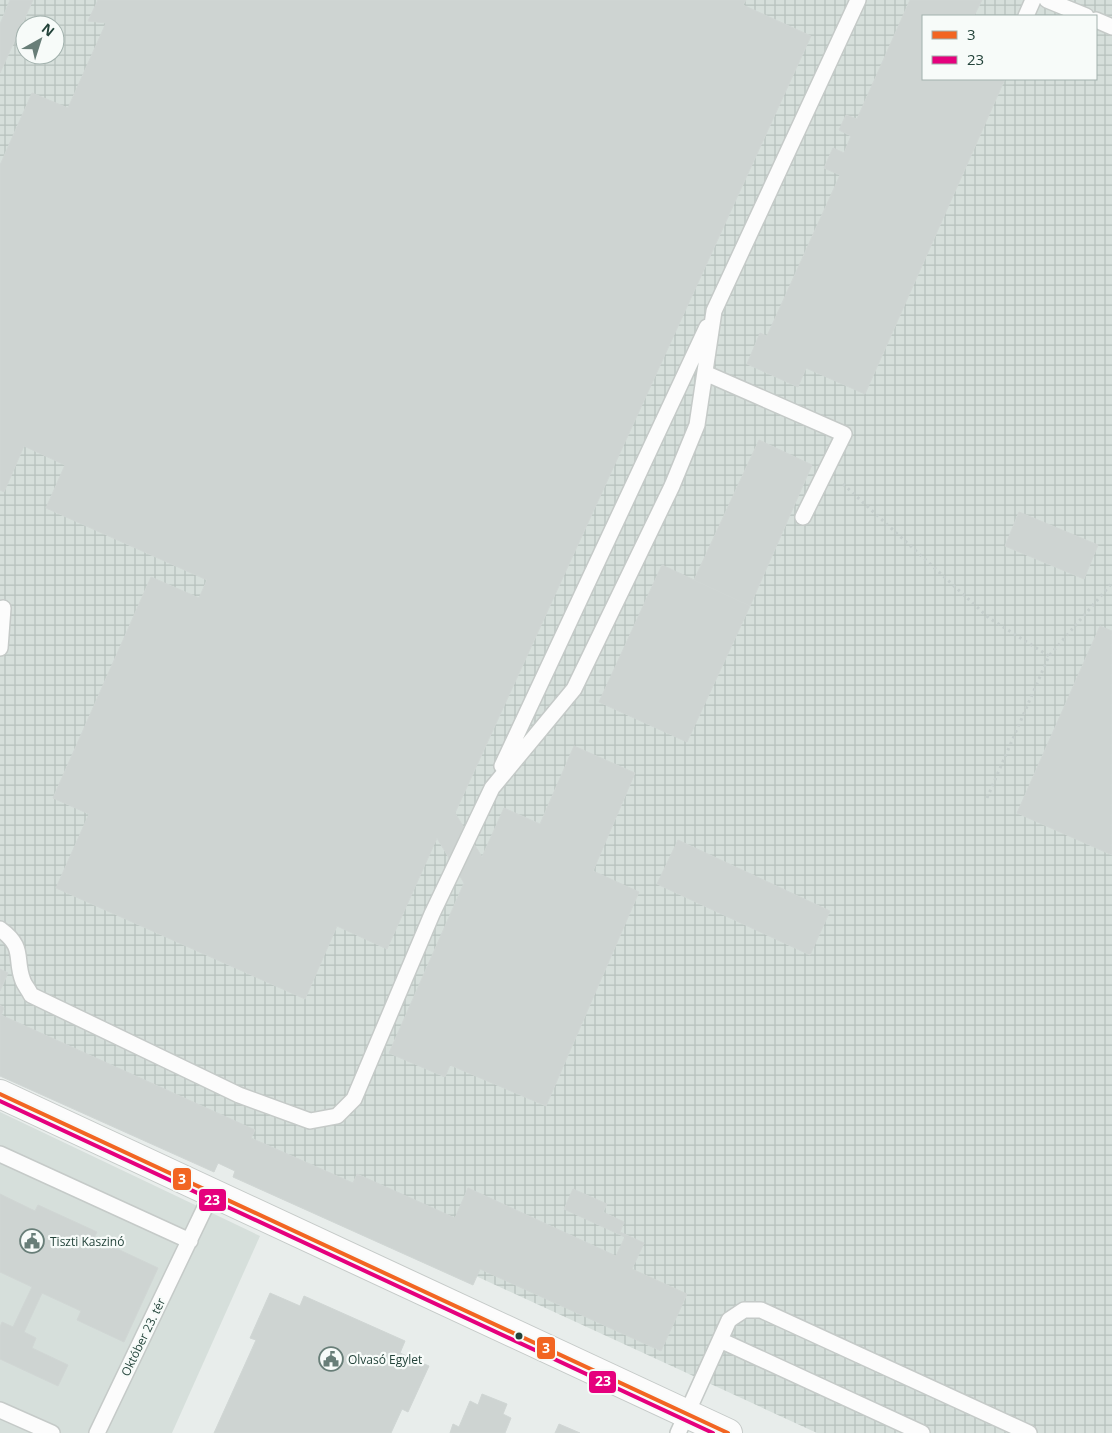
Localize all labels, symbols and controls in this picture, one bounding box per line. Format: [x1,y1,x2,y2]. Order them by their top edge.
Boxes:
north arrow [15,15,65,65]
legend [922,15,1097,80]
text: N [38,19,59,40]
text: 3 [967,24,976,44]
text: 23 [967,49,984,69]
line badge: 3 [172,1167,192,1191]
text: 3 [178,1169,186,1188]
line badge: 23 [198,1188,227,1212]
text: 23 [204,1190,220,1209]
public building icon: Tiszti Kaszinó [19,1228,45,1254]
place label: Tiszti Kaszinó [50,1233,124,1250]
street label: Október 23. tér [117,1295,169,1379]
unlabelled marker [514,1331,524,1341]
line badge: 3 [536,1336,556,1360]
text: 3 [542,1338,550,1357]
public building icon: Olvasó Egylet [318,1346,344,1372]
place label: Olvasó Egylet [348,1351,422,1368]
line badge: 23 [588,1370,617,1394]
text: 23 [595,1371,611,1390]

